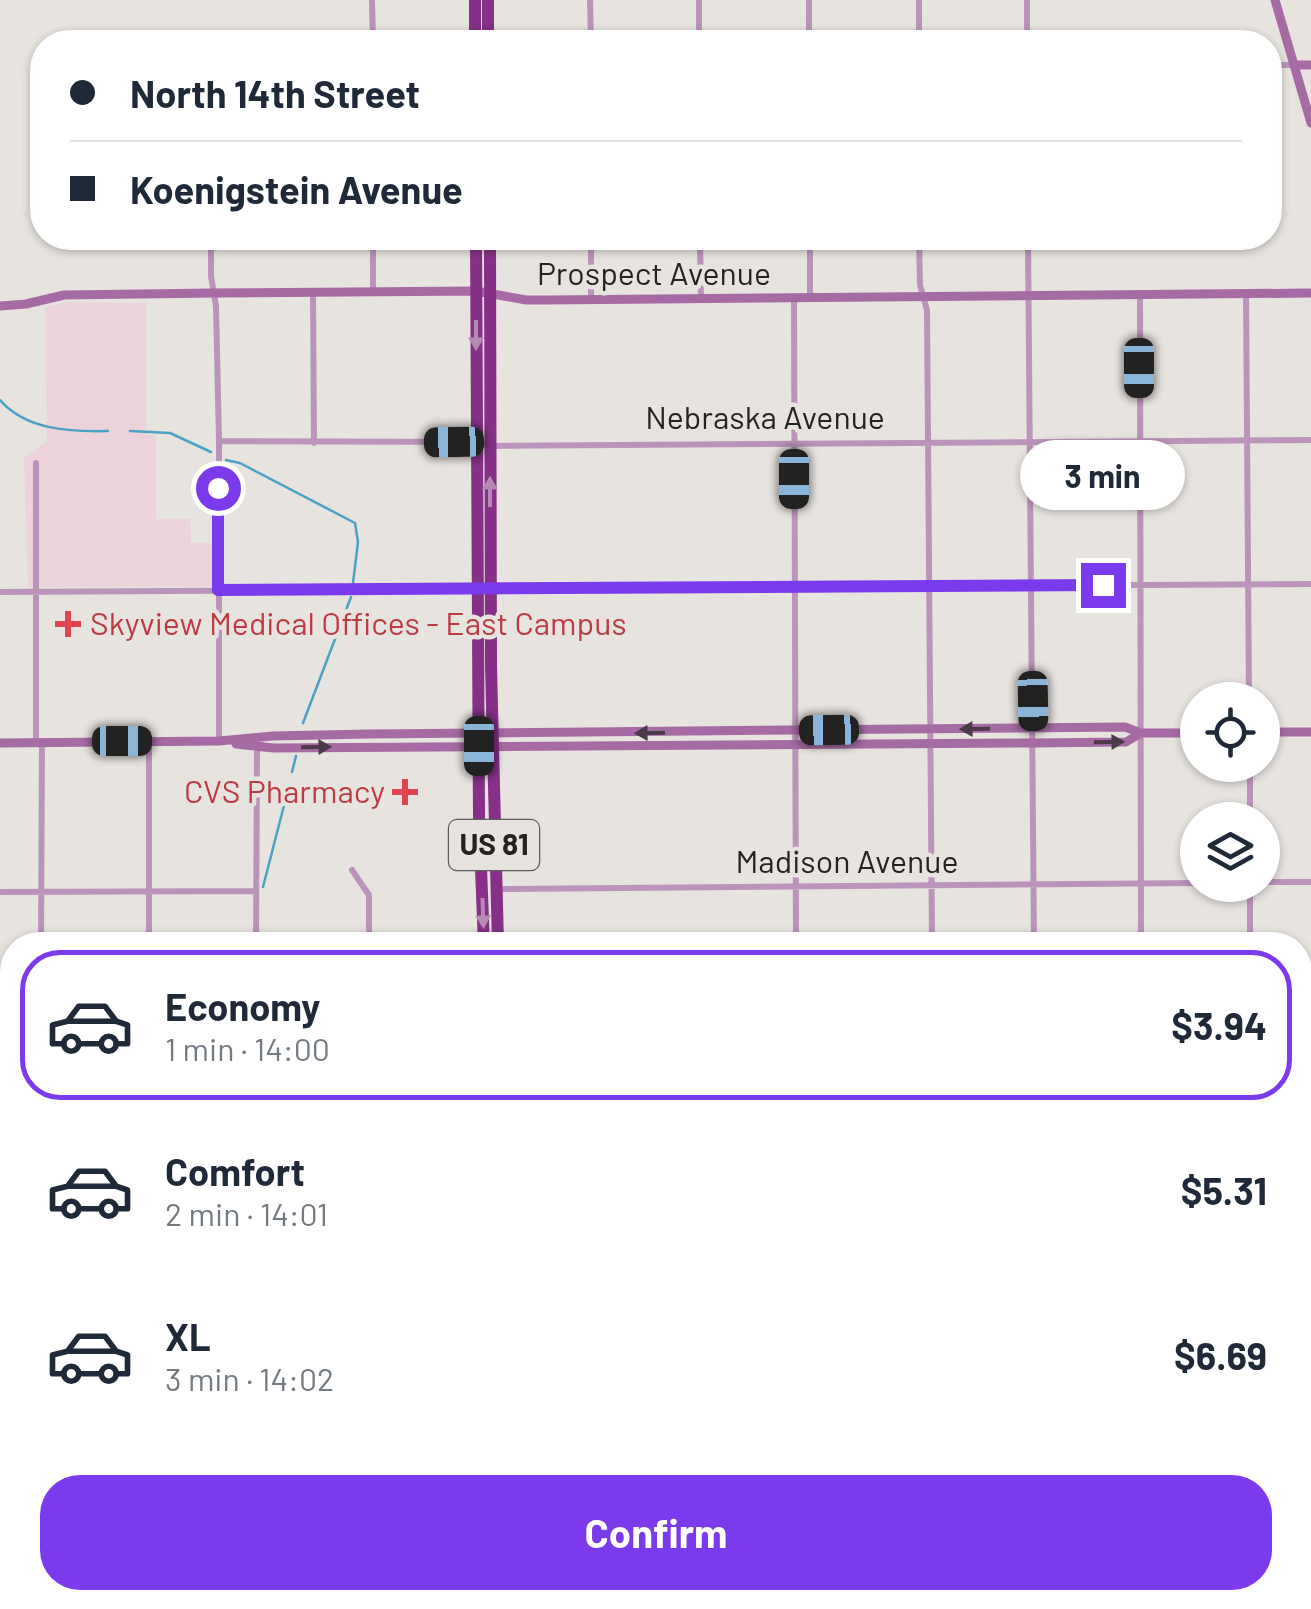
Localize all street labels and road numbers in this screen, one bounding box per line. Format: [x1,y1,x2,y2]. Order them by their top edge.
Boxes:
street label: Prospect Avenue [537,253,771,291]
street label: Nebraska Avenue [645,397,885,435]
road number: US 81 [449,820,539,870]
street label: Madison Avenue [735,841,959,879]

